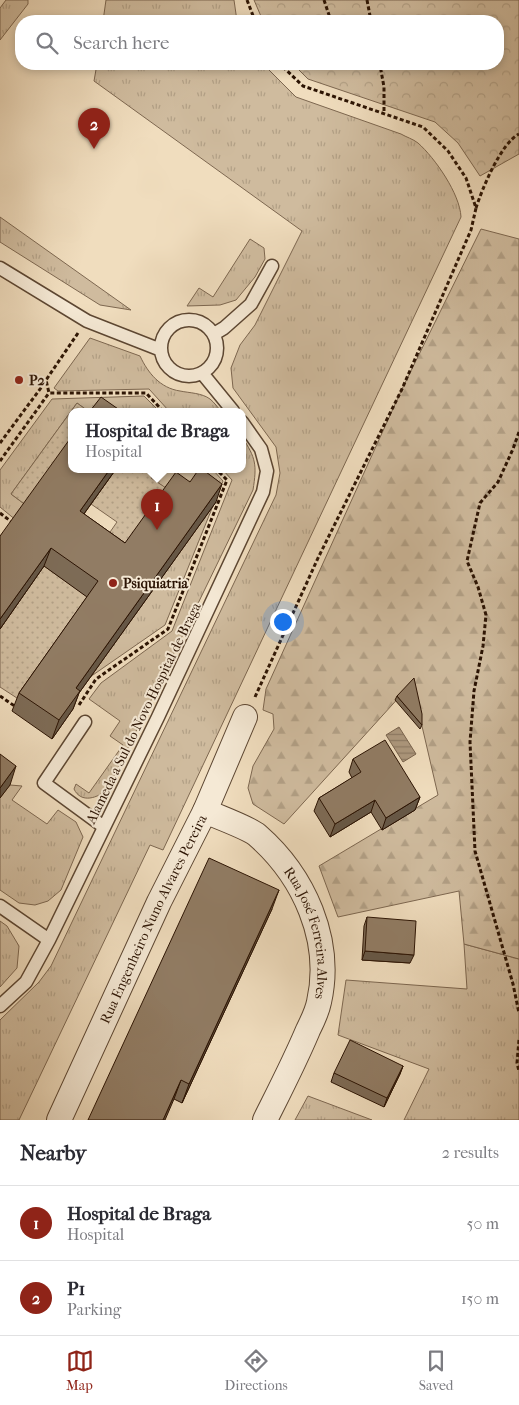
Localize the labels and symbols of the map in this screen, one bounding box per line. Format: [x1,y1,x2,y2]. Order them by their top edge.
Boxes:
pin: 2 [78,108,110,149]
place label: P2 [29,372,45,389]
marker: P2 [13,374,25,386]
pin: 1 [141,489,173,530]
place label: Psiquiatria [123,575,189,592]
marker: Psiquiatria [107,577,119,589]
street label: Alameda a Sul do Novo Hospital de Braga [82,599,205,828]
your location [270,609,296,635]
street label: Rua Engenheiro Nuno Alvares Pereira [96,811,211,1026]
street label: Rua José Ferreira Alves [280,864,331,1001]

